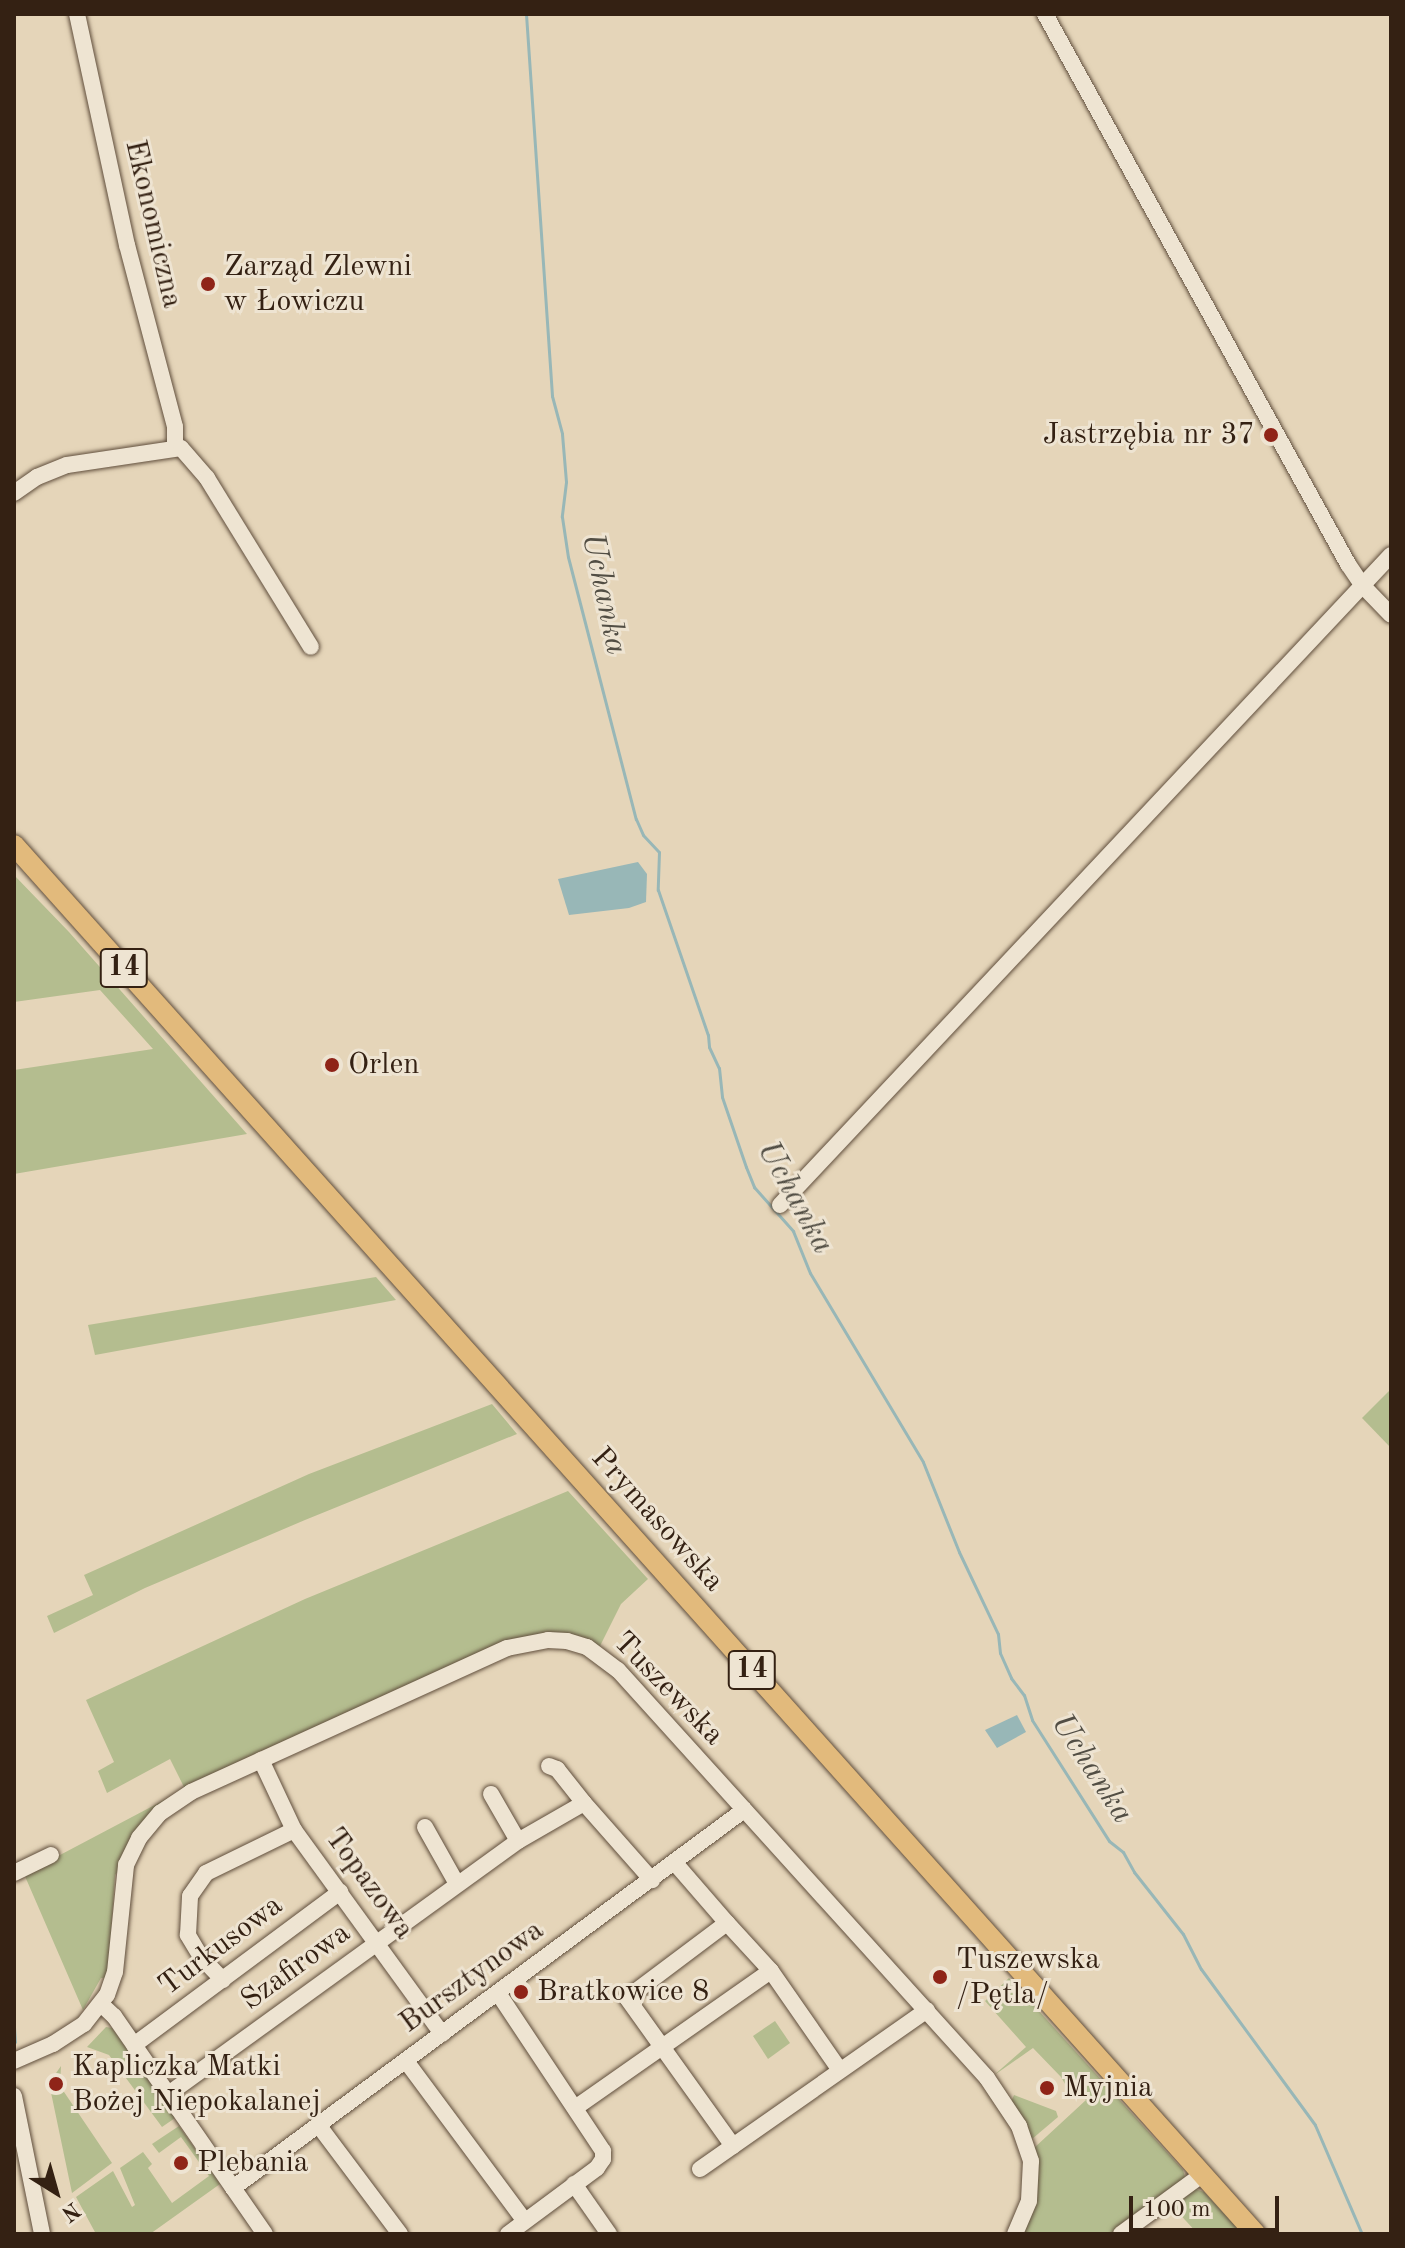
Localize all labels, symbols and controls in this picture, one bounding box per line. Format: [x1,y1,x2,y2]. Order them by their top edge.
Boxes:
street label: Ekonomiczna [116,136,190,312]
place label: Zarząd Zlewni w Łowiczu [224,249,412,320]
marker: Zarząd Zlewni w Łowiczu [199,275,217,293]
place label: Jastrzębia nr 37 [1043,417,1255,453]
marker: Jastrzębia nr 37 [1262,426,1280,444]
water label: Uchanka [571,530,635,658]
road number: 14 [98,944,150,992]
place label: Orlen [348,1047,419,1083]
marker: Orlen [323,1056,341,1074]
water label: Uchanka [747,1135,841,1261]
street label: Prymasowska [583,1441,731,1599]
street label: Tuszewska [605,1625,731,1753]
road number: 14 [726,1646,778,1694]
water label: Uchanka [1041,1707,1141,1831]
street label: Topazowa [316,1821,422,1947]
street label: Turkusowa [152,1888,290,2004]
street label: Bursztynowa [393,1913,551,2041]
street label: Szafirowa [234,1915,358,2019]
place label: Tuszewska /Pętla/ [956,1942,1100,2012]
marker: Tuszewska /Pętla/ [931,1968,949,1986]
place label: Bratkowice 8 [537,1974,709,2010]
marker: Bratkowice 8 [512,1983,530,2001]
place label: Kapliczka Matki Bożej Niepokalanej [72,2049,321,2120]
place label: Myjnia [1063,2070,1153,2106]
marker: Kapliczka Matki Bożej Niepokalanej [47,2075,65,2093]
marker: Myjnia [1038,2079,1056,2097]
place label: Plebania [197,2145,309,2181]
north arrow [16,2152,96,2232]
marker: Plebania [172,2154,190,2172]
scale bar [1133,2180,1283,2230]
text: N [57,2197,84,2225]
text: 100 m [1143,2198,1211,2222]

